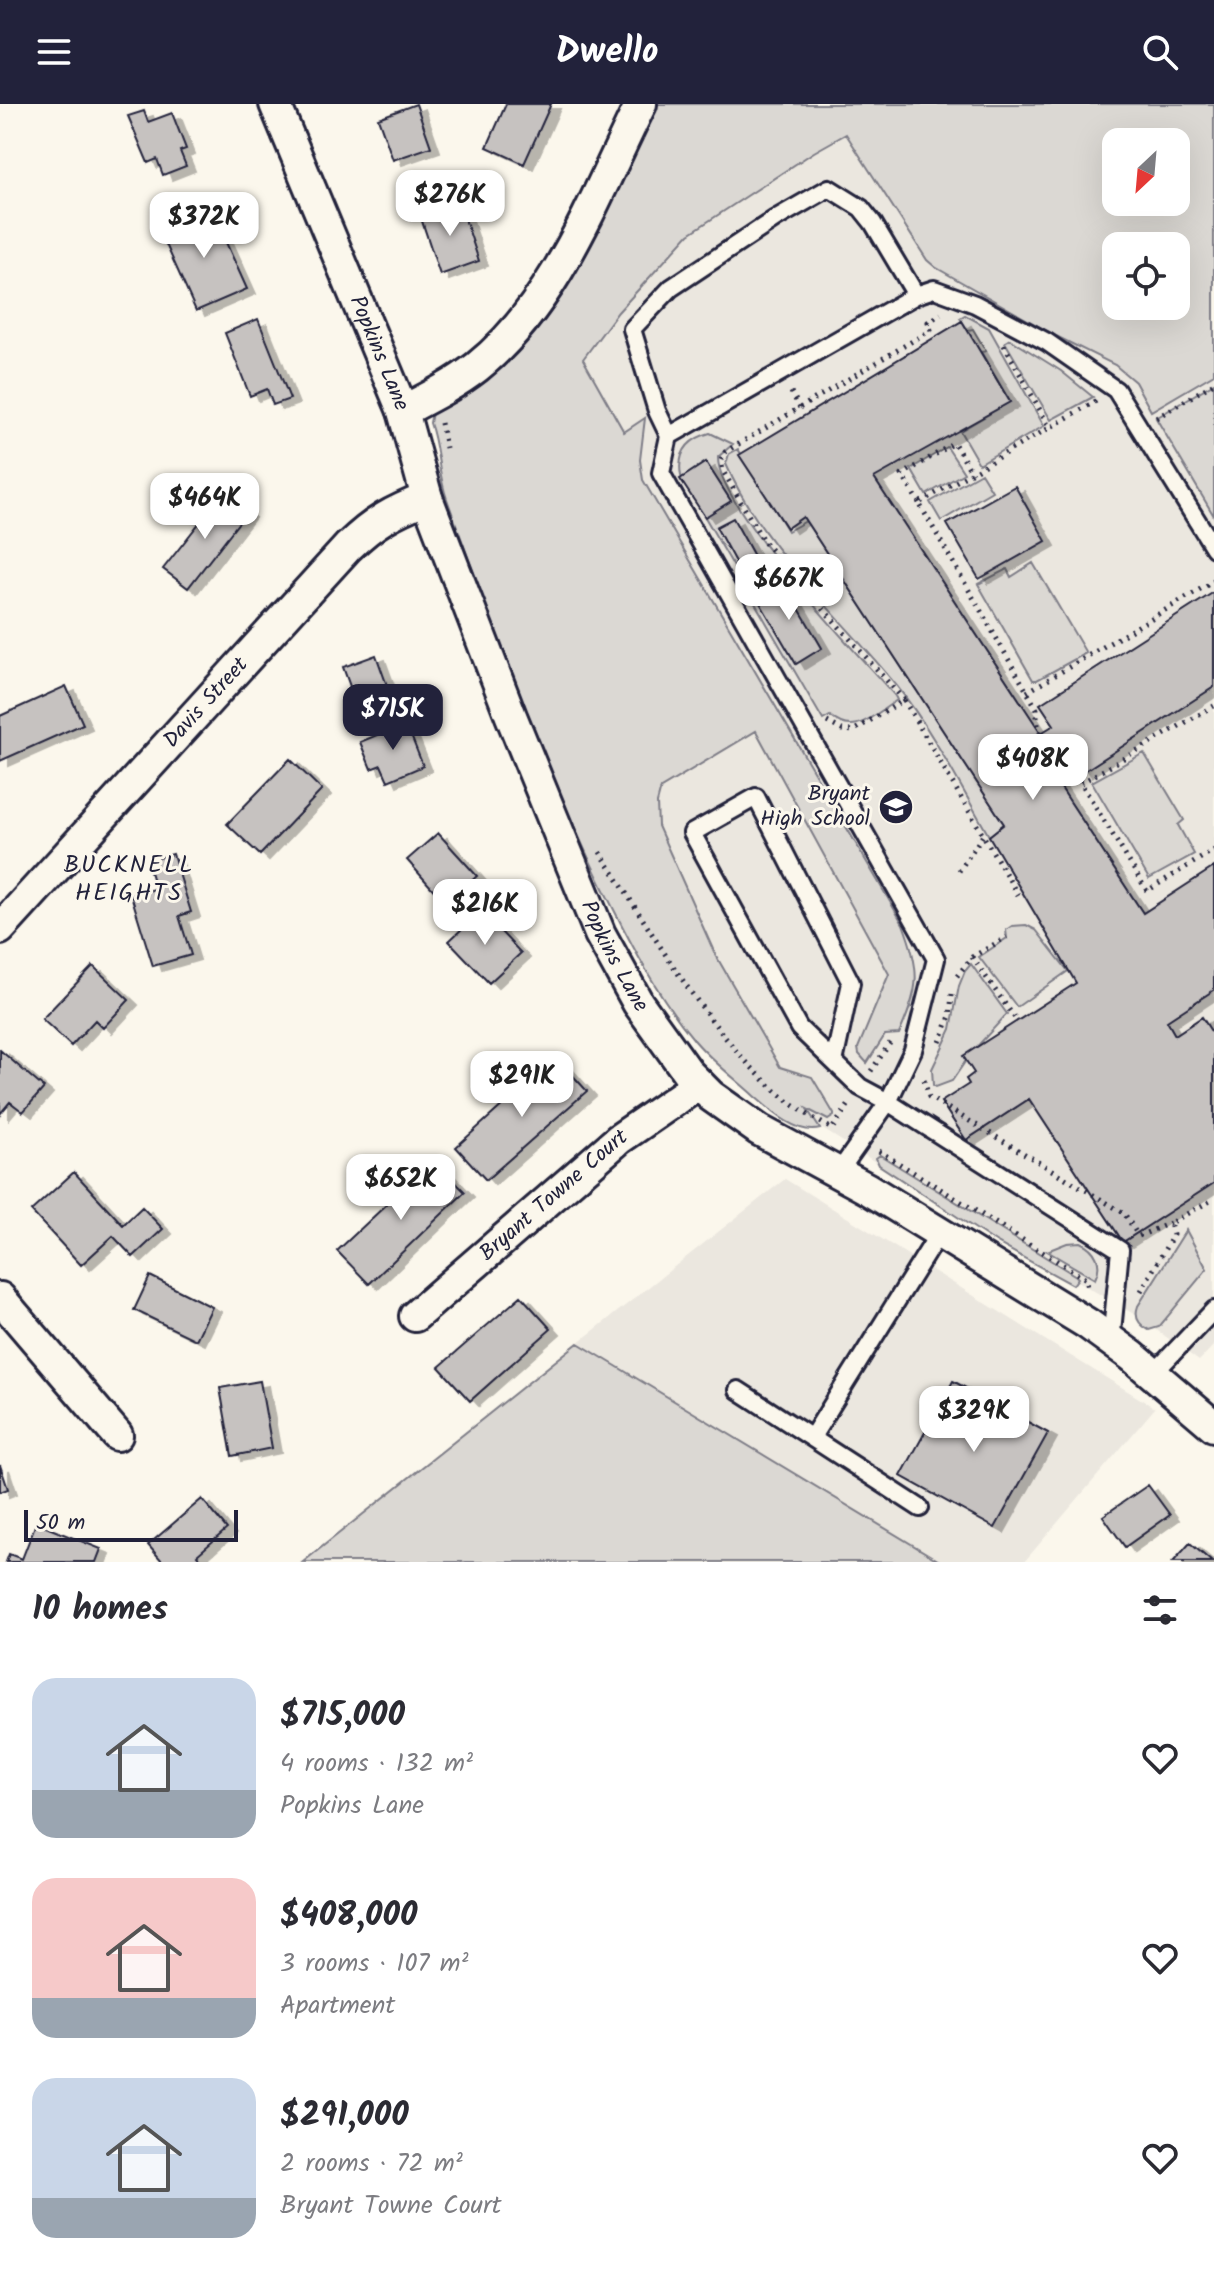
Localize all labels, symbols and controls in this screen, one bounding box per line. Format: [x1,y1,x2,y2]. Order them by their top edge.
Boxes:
text: Dwello [556,24,658,81]
icon: menu [32,30,76,74]
icon: search [1138,30,1182,74]
north arrow [1102,128,1190,216]
map controls [1102,128,1190,320]
pin: $276K [394,170,506,238]
text: $276K [414,175,486,217]
pin: $372K [148,192,260,260]
text: $372K [168,197,240,239]
button: locate [1102,232,1190,320]
street label: Popkins Lane [339,290,419,416]
pin: $464K [149,473,261,541]
text: $464K [168,478,242,520]
pin: $667K [733,554,845,622]
text: $667K [753,559,825,601]
street label: Davis Street [155,649,257,756]
pin: $715K [337,684,449,752]
text: $715K [361,689,425,731]
pin: $408K [977,734,1089,802]
text: $408K [996,739,1070,781]
place label: Bryant High School [760,777,871,837]
school or university icon: Bryant High School [877,788,915,826]
district label: BUCKNELL HEIGHTS [64,846,194,913]
pin: $216K [429,879,541,947]
text: $216K [451,884,519,926]
street label: Popkins Lane [571,895,657,1020]
pin: $291K [466,1051,578,1119]
text: $291K [488,1056,556,1098]
street label: Bryant Towne Court [472,1120,636,1270]
pin: $652K [345,1154,457,1222]
text: $652K [364,1159,438,1201]
pin: $329K [918,1386,1030,1454]
text: $329K [937,1391,1011,1433]
scale bar [24,1506,238,1542]
text: 50 m [36,1506,85,1541]
text: 10 homes [32,1583,168,1637]
icon: filters [1138,1588,1182,1632]
text: $715,000 [280,1689,405,1743]
icon: home [96,1710,192,1806]
icon: heart [1138,1736,1182,1780]
text: 4 rooms · 132 m² [280,1743,473,1785]
text: Popkins Lane [280,1785,424,1827]
text: $408,000 [280,1889,417,1943]
icon: home [96,1910,192,2006]
icon: heart [1138,1936,1182,1980]
text: 3 rooms · 107 m² [280,1943,469,1985]
text: Apartment [280,1985,395,2027]
text: $291,000 [280,2089,409,2143]
icon: home [96,2110,192,2206]
icon: heart [1138,2136,1182,2180]
text: 2 rooms · 72 m² [280,2143,463,2185]
text: Bryant Towne Court [280,2185,502,2227]

